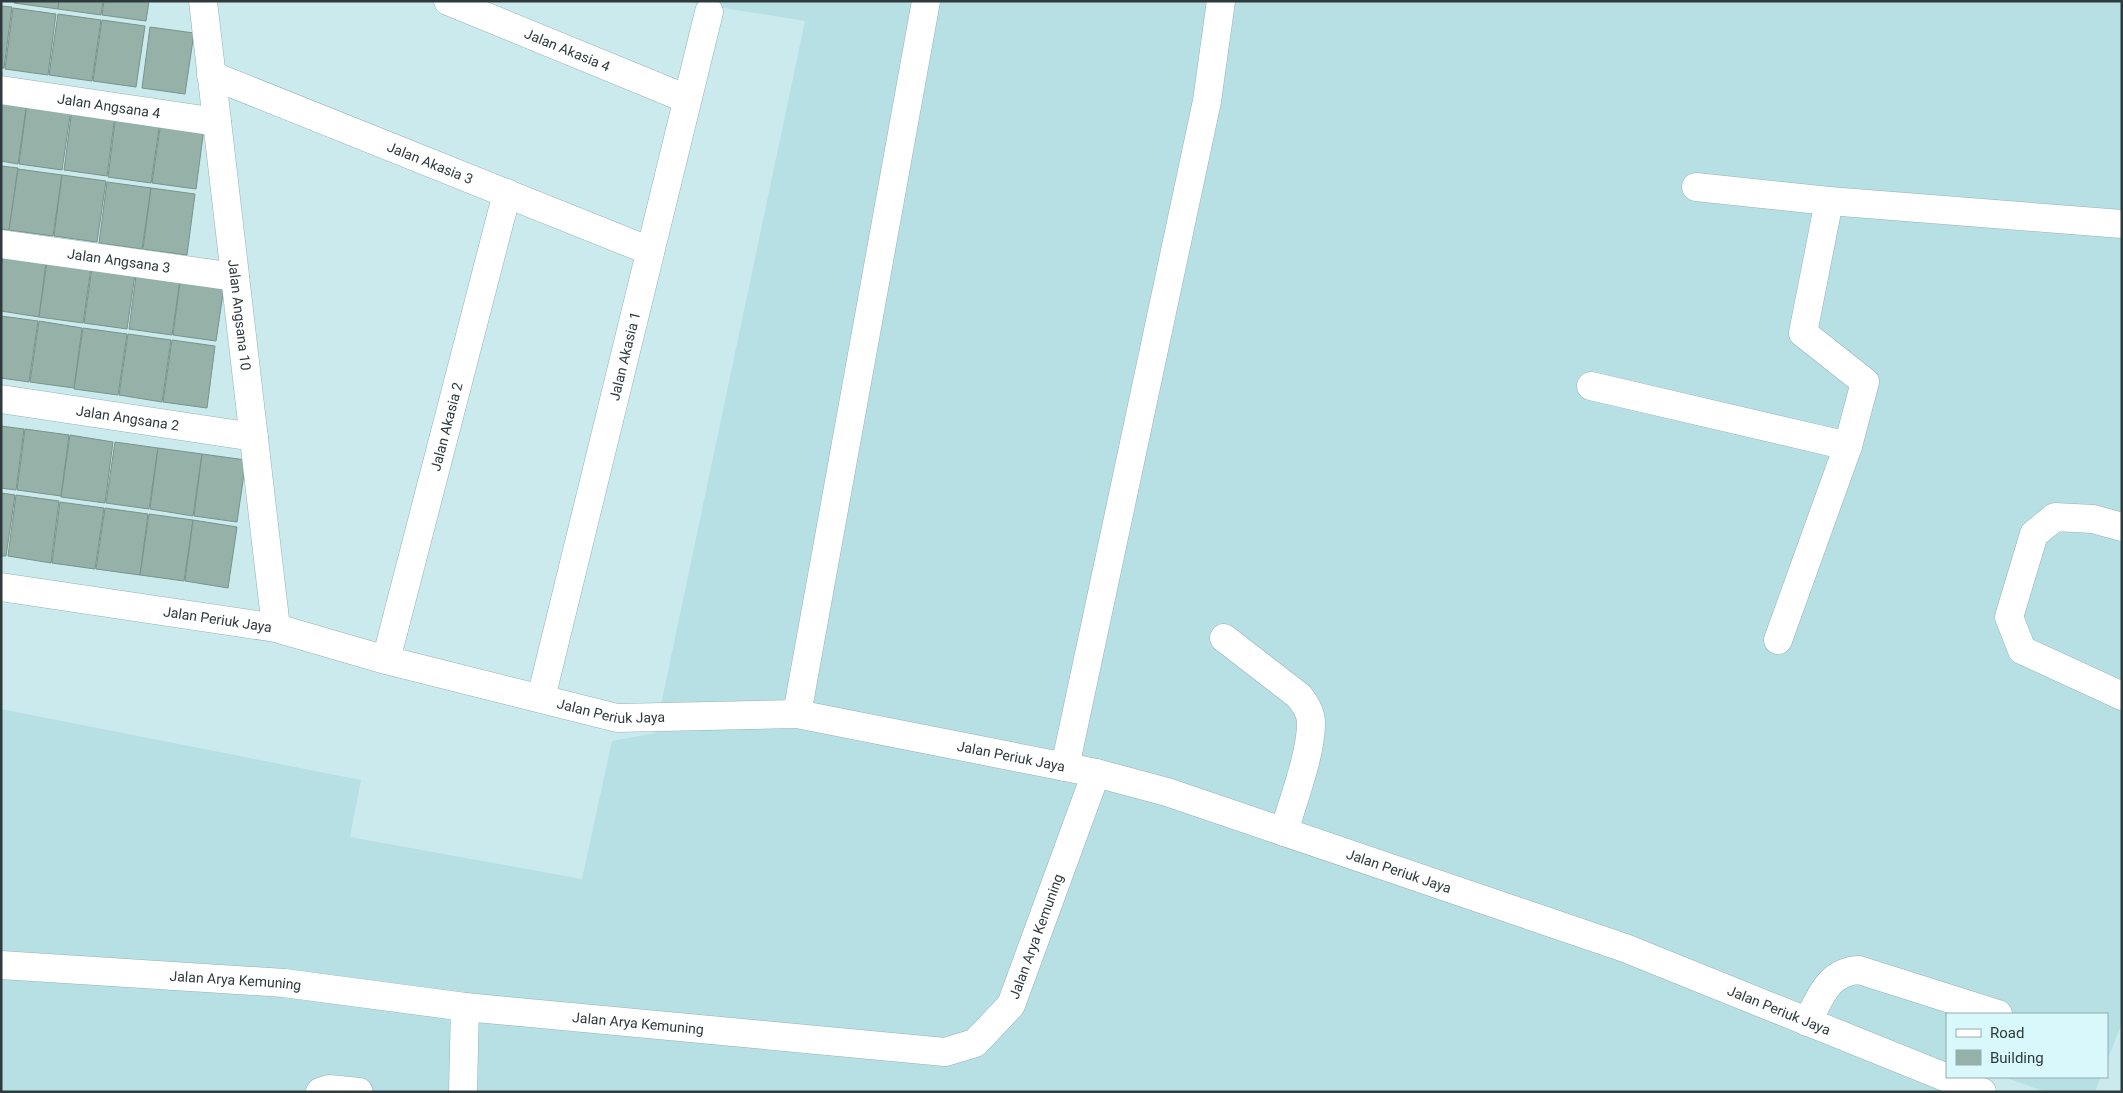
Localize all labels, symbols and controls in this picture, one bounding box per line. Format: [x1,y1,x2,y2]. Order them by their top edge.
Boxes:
street label: Jalan Akasia 4 [522,25,613,75]
street label: Jalan Angsana 4 [56,90,162,122]
street label: Jalan Akasia 3 [385,138,475,187]
street label: Jalan Angsana 3 [66,245,171,276]
street label: Jalan Angsana 10 [225,258,254,371]
street label: Jalan Akasia 1 [606,310,643,402]
street label: Jalan Akasia 2 [427,380,466,473]
street label: Jalan Angsana 2 [75,402,180,434]
street label: Jalan Periuk Jaya [162,603,273,635]
street label: Jalan Periuk Jaya [555,695,665,726]
street label: Jalan Periuk Jaya [956,738,1066,775]
street label: Jalan Periuk Jaya [1344,846,1453,896]
street label: Jalan Arya Kemuning [1006,872,1066,1001]
street label: Jalan Arya Kemuning [169,968,302,993]
street label: Jalan Periuk Jaya [1725,982,1833,1038]
street label: Jalan Arya Kemuning [572,1009,705,1037]
legend [1946,1013,2108,1078]
text: Road [1990,1024,2024,1042]
text: Building [1990,1049,2044,1067]

